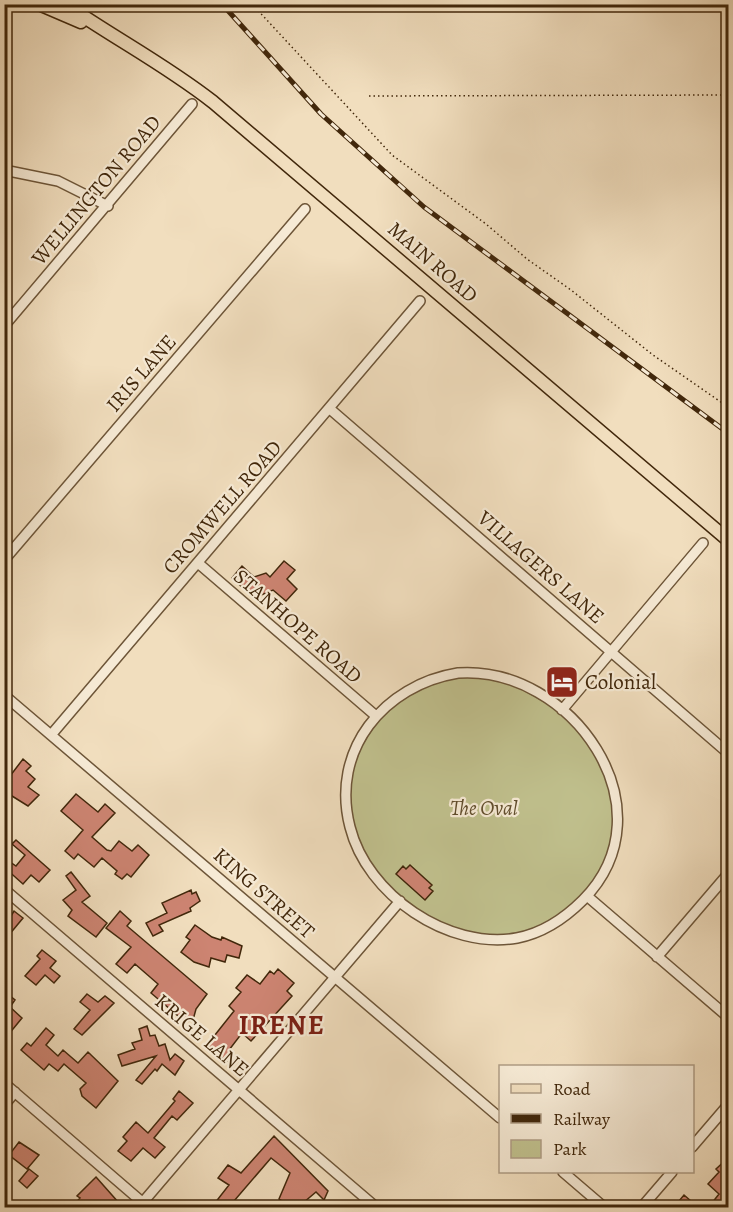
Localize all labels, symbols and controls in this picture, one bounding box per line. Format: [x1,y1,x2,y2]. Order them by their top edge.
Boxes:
street label: WELLINGTON ROAD [24,109,167,272]
street label: MAIN ROAD [382,215,484,309]
street label: IRIS LANE [100,328,182,418]
street label: CROMWELL ROAD [156,434,288,580]
street label: VILLAGERS LANE [471,504,610,630]
street label: STANHOPE ROAD [228,562,368,690]
hotel icon: Colonial [544,664,580,700]
place label: Colonial [585,668,656,696]
park label: The Oval [450,794,519,822]
street label: KING STREET [207,841,321,945]
street label: KRIGE LANE [149,987,255,1083]
district label: IRENE [239,1007,325,1043]
legend [499,1065,694,1173]
text: Road [553,1077,591,1101]
text: Railway [553,1107,611,1131]
text: Park [553,1137,587,1161]

